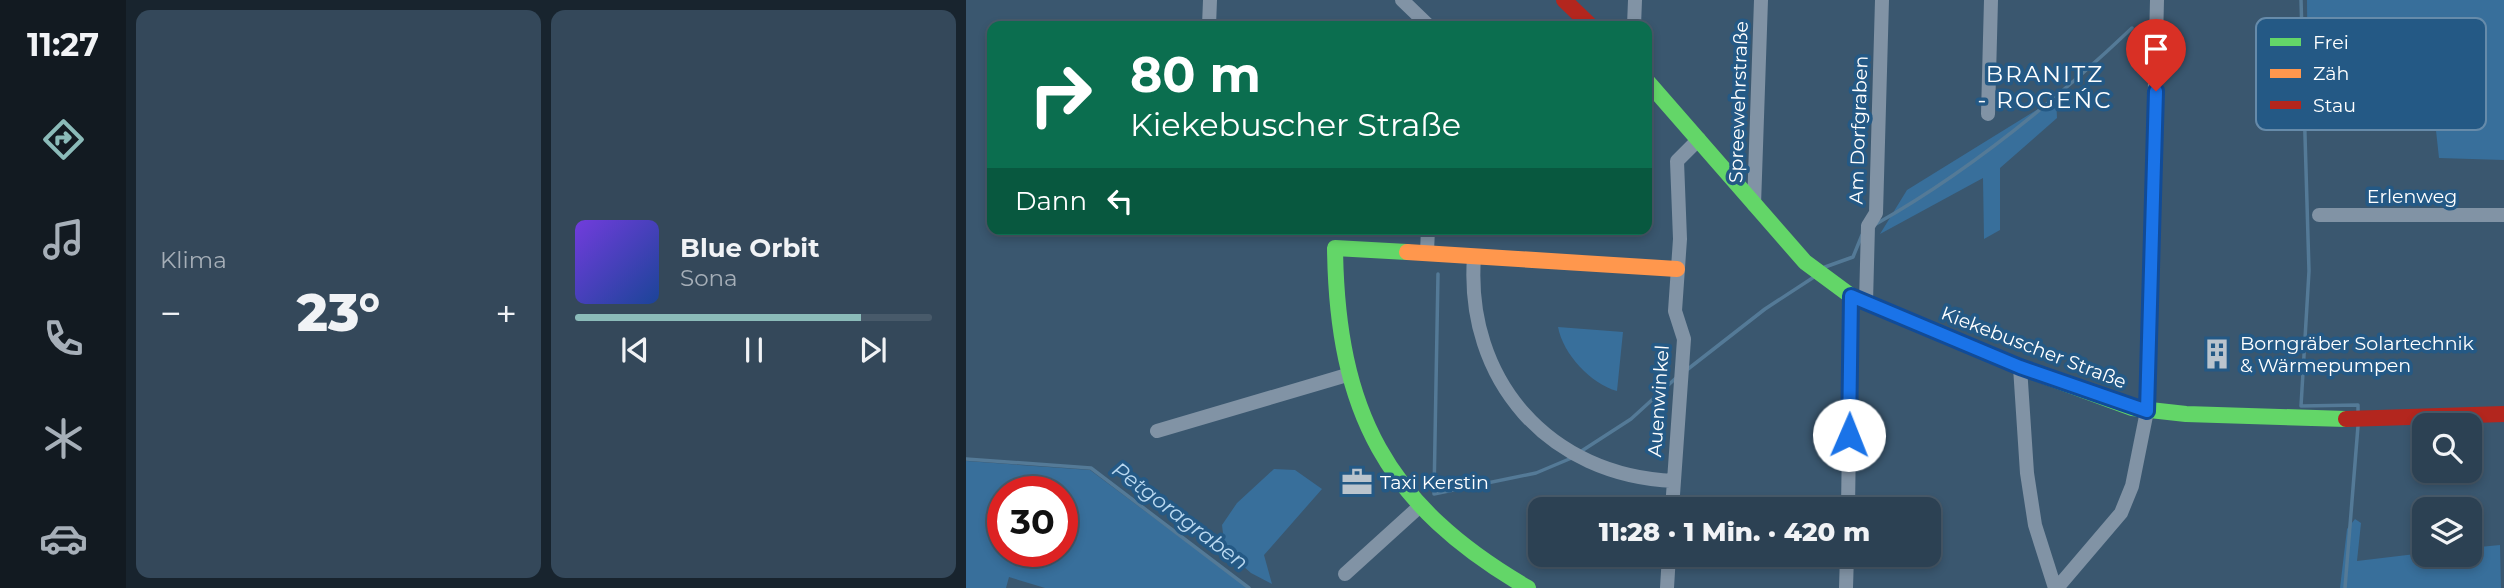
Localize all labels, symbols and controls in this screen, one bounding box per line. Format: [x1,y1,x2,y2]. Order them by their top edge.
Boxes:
legend [2256,18,2486,130]
pin [2126,19,2186,91]
street label: Spreewehrstraße [1724,21,1753,183]
text: 11:27 [27,25,99,64]
icon: arrive [2137,30,2175,68]
text: Frei [2313,31,2349,54]
text: 80 m [1130,45,1261,104]
icon: right [1015,49,1106,140]
street label: Am Dorfgraben [1844,55,1873,205]
district label: BRANITZ - ROGEŃC [1978,60,2112,114]
text: Zäh [2313,62,2349,85]
text: Stau [2313,94,2356,117]
text: Kiekebuscher Straße [1130,105,1461,144]
icon: directions [39,115,88,164]
icon: left [1101,182,1139,220]
text: Dann [1015,185,1087,217]
street label: Erlenweg [2367,185,2457,208]
icon: music [39,215,88,264]
text: Blue Orbit [680,232,819,264]
text: Klima [160,246,227,274]
text: Sona [680,264,738,292]
text: 23° [297,281,380,344]
text: − [160,290,182,337]
text: + [495,290,517,337]
street label: Kiekebuscher Straße [1938,302,2130,393]
icon: phone [39,314,88,363]
icon: previous [616,331,654,369]
icon: pause [735,331,773,369]
icon: next [854,331,892,369]
place label: Borngräber Solartechnik & Wärmepumpen [2240,332,2475,377]
building icon: Borngräber Solartechnik & Wärmepumpen [2200,337,2234,371]
street label: Auenwinkel [1643,344,1674,458]
position arrow [1812,398,1886,472]
map controls [2412,413,2482,567]
button: search [2412,413,2482,483]
icon: climate [39,414,88,463]
water label: Petgoragraben [1107,456,1253,575]
office icon: Taxi Kerstin [1340,465,1374,499]
place label: Taxi Kerstin [1380,471,1489,494]
speed limit sign: 30 [987,476,1078,567]
button: layers [2412,497,2482,567]
icon: car [39,514,88,563]
text: 11:28 · 1 Min. · 420 m [1599,516,1870,548]

